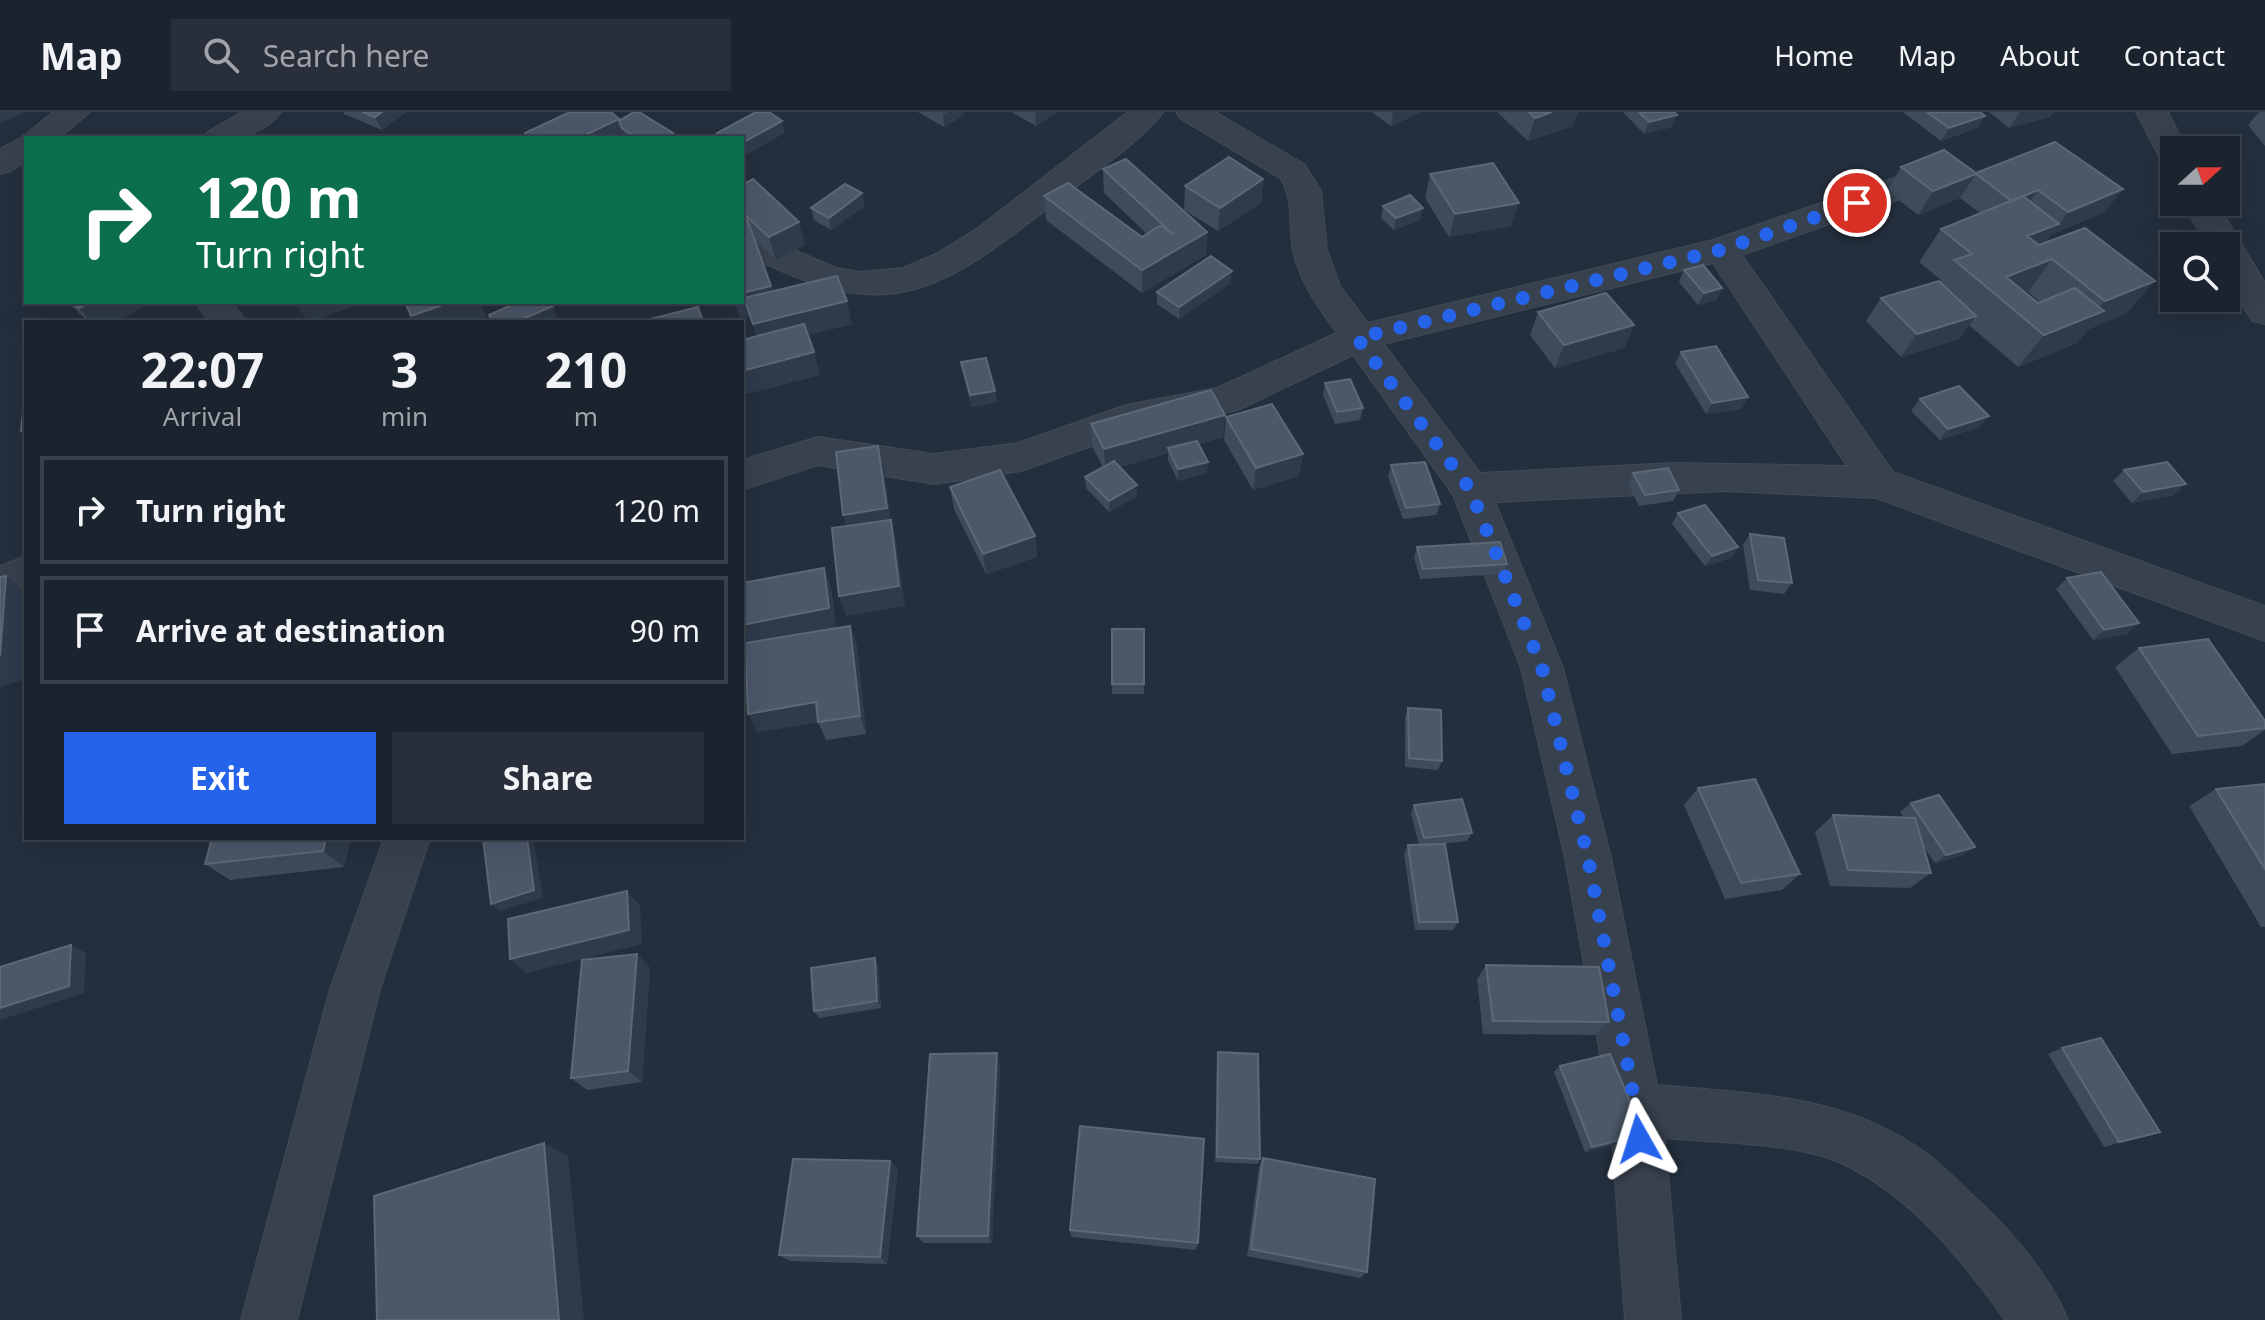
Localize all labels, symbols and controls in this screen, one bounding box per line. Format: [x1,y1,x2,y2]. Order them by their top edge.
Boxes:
search box [171,19,731,91]
text: Map [40,29,123,81]
icon: search [199,33,243,77]
text: Search here [263,35,430,76]
text: Home [1774,36,1854,74]
text: Map [1898,36,1956,74]
text: About [2000,36,2080,74]
text: Contact [2124,36,2225,74]
north arrow [2160,136,2240,216]
map controls [2160,136,2240,312]
text: 120 m [196,158,361,234]
icon: right [64,168,168,272]
pin [1823,169,1891,237]
icon: arrive [1835,181,1879,225]
text: Turn right [196,230,364,279]
button: search [2160,232,2240,312]
text: 22:07 [141,337,264,402]
text: 3 [391,337,418,402]
text: 210 [545,337,627,402]
text: Arrival [163,398,242,434]
text: min [381,398,428,434]
text: m [574,398,598,434]
icon: right [68,488,112,532]
text: Turn right [136,490,286,531]
text: 120 m [613,490,700,531]
icon: arrive [68,608,112,652]
text: Arrive at destination [136,610,446,651]
text: 90 m [630,610,700,651]
button: Exit [64,732,376,824]
button: Share [392,732,704,824]
position arrow [1597,1097,1681,1181]

